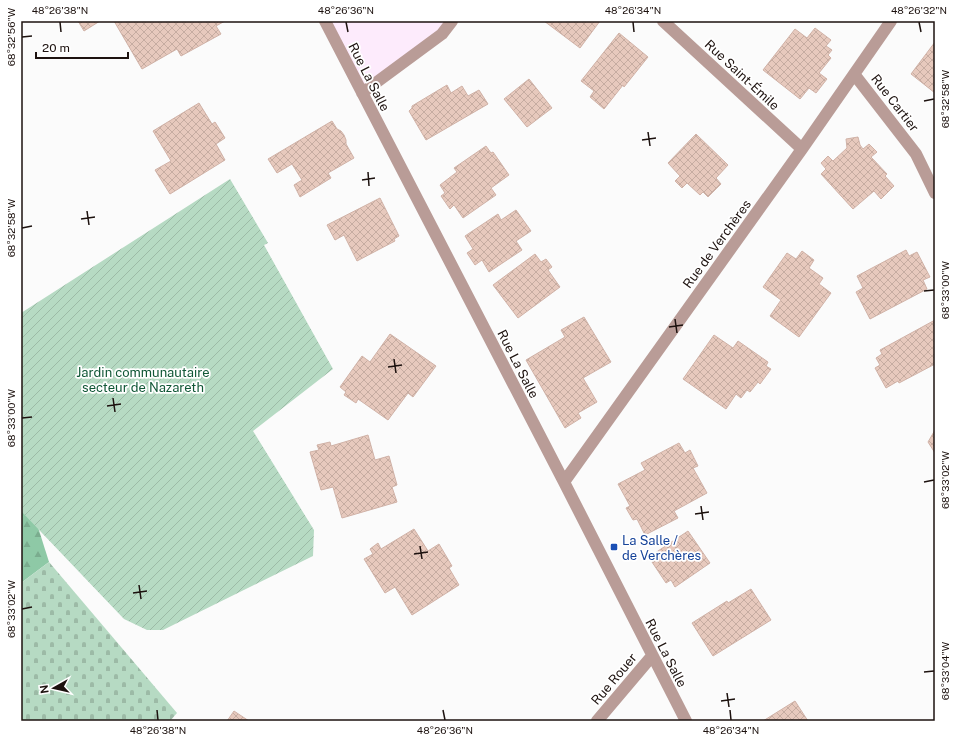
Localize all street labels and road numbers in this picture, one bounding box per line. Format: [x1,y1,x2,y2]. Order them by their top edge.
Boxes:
street label: Rue Saint-Émile [702,36,783,113]
street label: Rue La Salle [345,40,393,114]
street label: Rue Cartier [868,71,922,135]
street label: Rue de Verchères [680,197,754,291]
street label: Rue La Salle [494,327,542,401]
street label: Rue La Salle [642,616,690,690]
street label: Rue Rouer [588,650,640,708]

